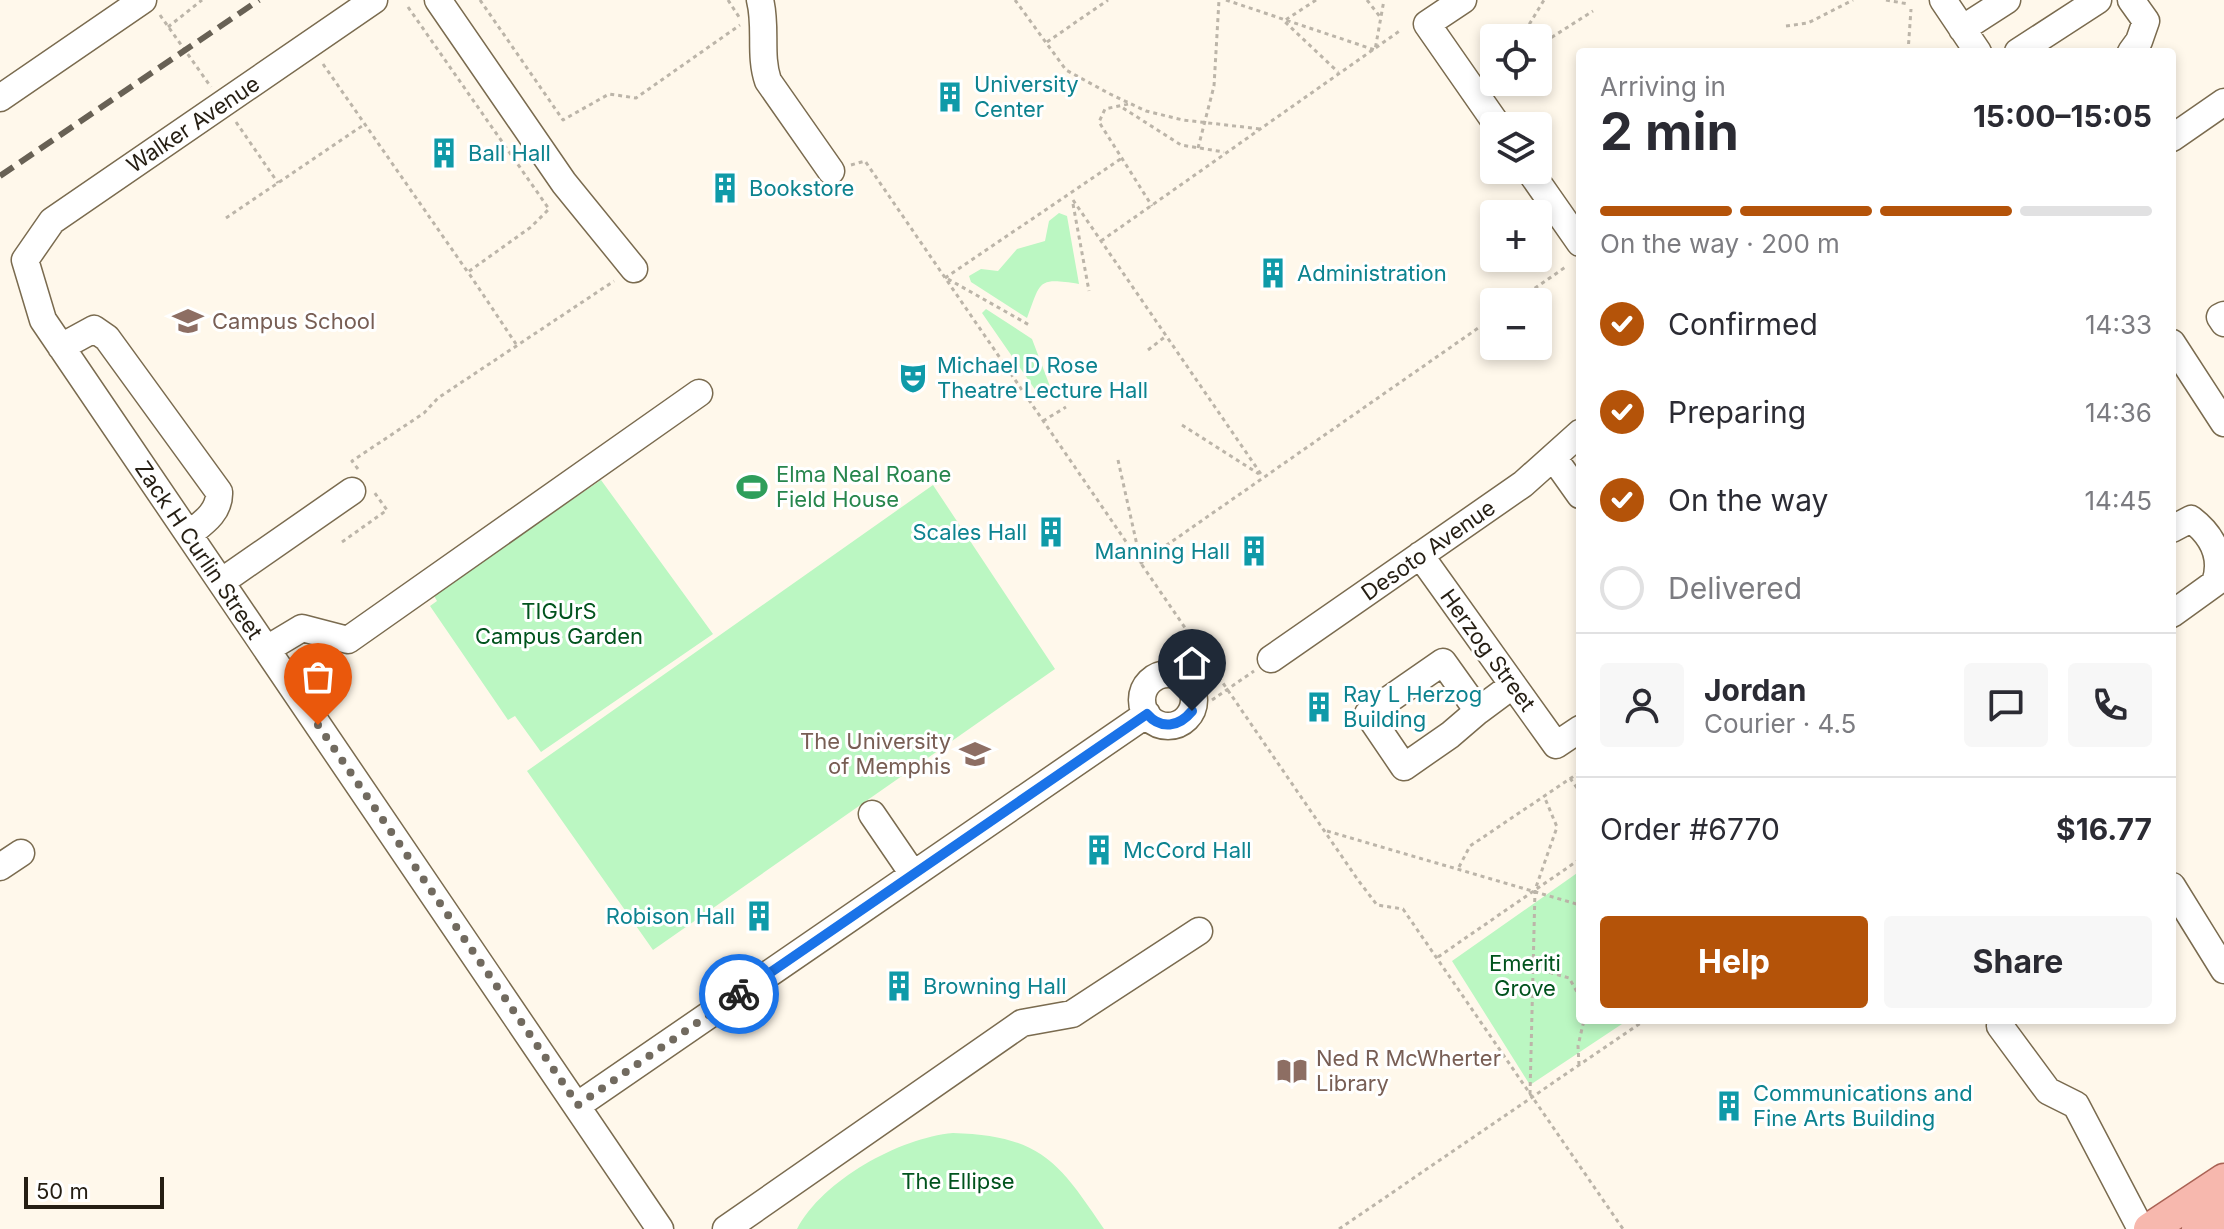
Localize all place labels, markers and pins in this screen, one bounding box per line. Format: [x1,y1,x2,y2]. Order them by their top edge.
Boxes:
place label: University Center [974,71,1079,122]
building icon: University Center [933,80,967,114]
building icon: Ball Hall [427,136,461,170]
place label: Ball Hall [468,140,551,166]
building icon: Bookstore [708,171,742,205]
place label: Bookstore [749,175,854,201]
building icon: Administration [1256,256,1290,290]
place label: Administration [1297,260,1447,286]
school or university icon: Campus School [171,304,205,338]
place label: Campus School [212,308,375,334]
place label: Michael D Rose Theatre Lecture Hall [937,352,1148,403]
theatre icon: Michael D Rose Theatre Lecture Hall [896,361,930,395]
place label: Elma Neal Roane Field House [776,461,951,512]
sports icon: Elma Neal Roane Field House [735,470,769,504]
building icon: Scales Hall [1034,515,1068,549]
place label: Scales Hall [912,519,1027,545]
building icon: Manning Hall [1237,534,1271,568]
place label: Manning Hall [1094,538,1230,564]
pin [1158,629,1226,711]
pin [284,643,352,725]
place label: Ray L Herzog Building [1343,681,1482,732]
building icon: Ray L Herzog Building [1302,690,1336,724]
place label: The University of Memphis [800,728,951,779]
school or university icon: The University of Memphis [958,737,992,771]
building icon: McCord Hall [1082,833,1116,867]
place label: McCord Hall [1123,837,1252,863]
building icon: Robison Hall [742,899,776,933]
place label: Robison Hall [606,903,735,929]
building icon: Browning Hall [882,969,916,1003]
place label: Browning Hall [923,973,1066,999]
place label: Ned R McWherter Library [1316,1045,1501,1096]
library icon: Ned R McWherter Library [1275,1054,1309,1088]
place label: Communications and Fine Arts Building [1753,1080,1973,1131]
building icon: Communications and Fine Arts Building [1712,1089,1746,1123]

